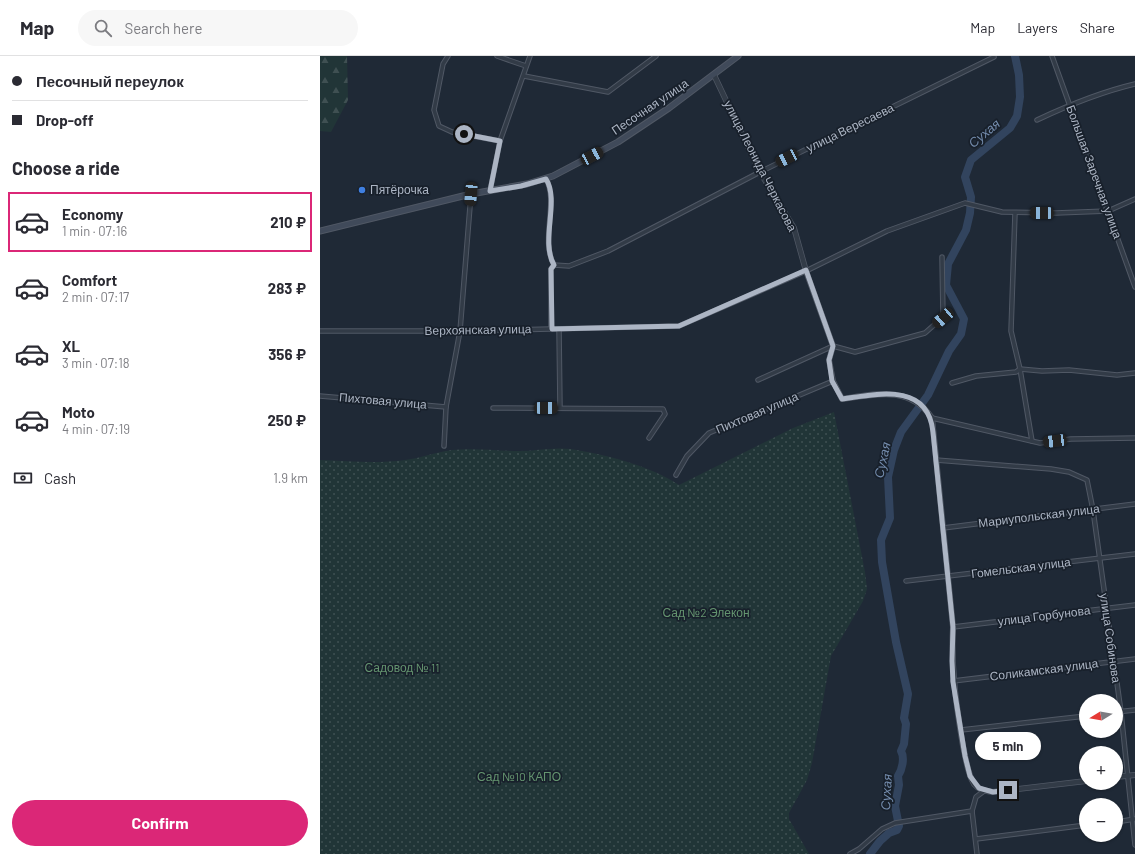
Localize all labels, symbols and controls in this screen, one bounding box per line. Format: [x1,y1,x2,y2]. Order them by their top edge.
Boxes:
search box [78,10,358,46]
text: Map [20,16,54,39]
icon: search [92,17,114,39]
text: Search here [124,19,202,37]
text: Map [970,19,995,36]
text: Layers [1017,19,1058,36]
text: Share [1080,19,1115,36]
text: Песочный переулок [36,72,184,90]
street label: Песочная улица [609,75,691,138]
street label: улица Леонида Черкасова [721,98,800,234]
street label: улица Вересаева [803,100,896,155]
street label: Большая Заречная улица [1063,103,1126,241]
text: Drop-off [36,111,94,129]
water label: Сухая [965,115,1003,151]
route start [455,125,473,143]
car [579,145,605,167]
car [774,147,800,169]
text: Choose a ride [12,157,120,179]
place label: Пятёрочка [370,182,429,197]
car [464,182,478,206]
marker: Пятёрочка [357,185,367,195]
icon: car [14,204,50,240]
text: Economy [62,205,123,223]
car [1030,207,1054,219]
text: 210 ₽ [270,213,306,231]
text: 1 min · 07:16 [62,223,127,239]
icon: car [14,270,50,306]
text: Comfort [62,271,117,289]
text: 283 ₽ [268,279,306,297]
text: 2 min · 07:17 [62,289,129,305]
car [930,306,956,330]
street label: Верхоянская улица [424,321,532,338]
icon: car [14,336,50,372]
text: XL [62,337,80,355]
text: 356 ₽ [268,345,306,363]
text: 3 min · 07:18 [62,355,130,371]
street label: Пихтовая улица [713,388,801,437]
street label: Пихтовая улица [339,389,428,412]
icon: car [14,402,50,438]
car [534,402,558,414]
text: Moto [62,403,95,421]
text: 250 ₽ [267,411,306,429]
text: 4 min · 07:19 [62,421,130,437]
car [1042,434,1068,448]
water label: Сухая [870,441,894,479]
icon: cash [12,467,34,489]
text: Cash [44,469,76,487]
text: 1.9 km [273,470,308,486]
street label: Мариупольская улица [977,501,1101,530]
street label: Гомельская улица [970,554,1072,581]
street label: улица Собинова [1097,592,1124,684]
street label: улица Горбунова [997,602,1091,629]
park label: Сад №2 Элекон [662,605,750,620]
street label: Соликамская улица [989,655,1099,684]
park label: Садовод № 11 [365,660,439,675]
north arrow [1079,694,1123,738]
map controls [1079,694,1123,842]
callout: 5 min [975,732,1041,760]
text: 5 min [993,738,1023,754]
button: + [1079,746,1123,790]
park label: Сад №10 КАПО [477,769,561,784]
water label: Сухая [877,773,895,811]
route end [999,781,1017,799]
button: − [1079,798,1123,842]
button: Confirm [12,800,308,846]

